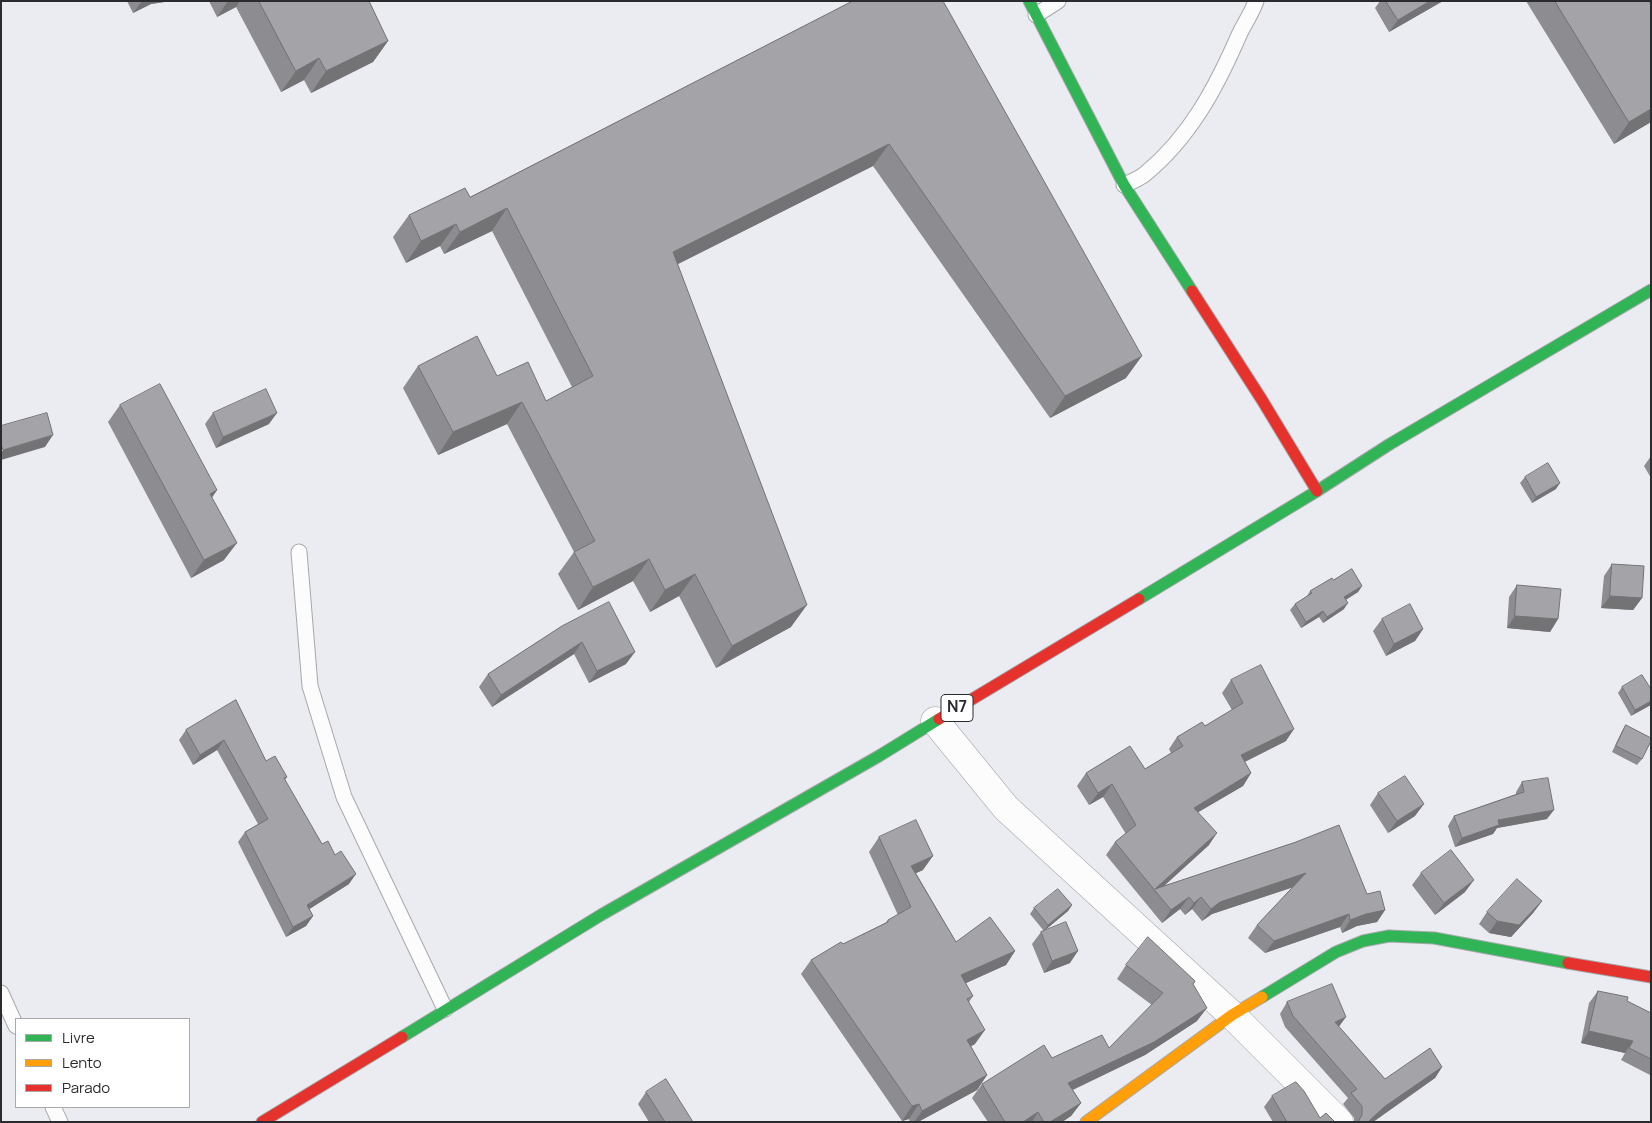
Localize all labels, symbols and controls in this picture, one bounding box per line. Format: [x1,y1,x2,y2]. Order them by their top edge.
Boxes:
road number: N7 [941,694,973,721]
legend [15,1018,190,1108]
text: Livre [62,1027,95,1048]
text: Lento [62,1052,102,1073]
text: Parado [62,1077,110,1098]

